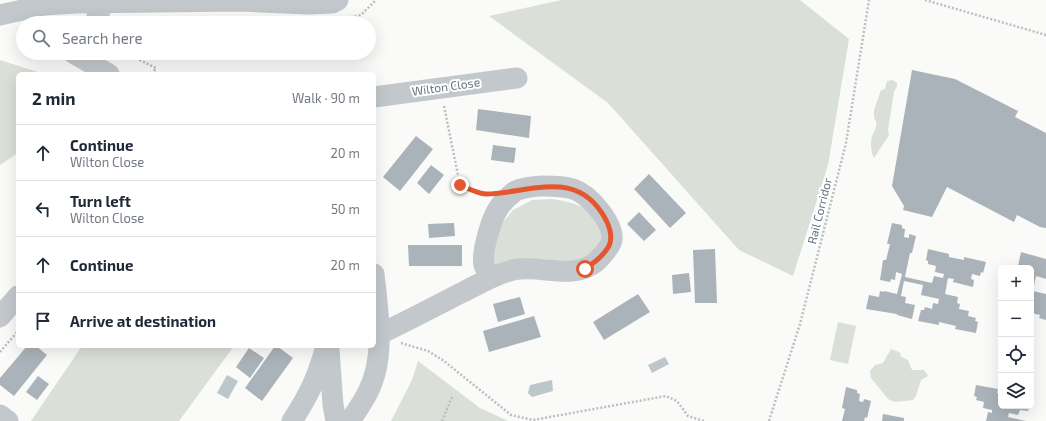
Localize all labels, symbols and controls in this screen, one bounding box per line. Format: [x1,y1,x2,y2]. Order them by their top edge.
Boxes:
search box [16,16,376,60]
icon: search [30,27,52,49]
text: Search here [62,29,143,47]
street label: Wilton Close [411,74,481,98]
text: 2 min [32,88,75,108]
text: Walk · 90 m [292,90,360,106]
text: Continue [70,136,133,154]
icon: ahead [32,142,54,164]
text: 20 m [331,145,360,161]
text: Wilton Close [70,154,144,170]
route end [451,176,469,194]
street label: Rail Corridor [804,176,834,245]
text: Turn left [70,192,131,210]
icon: left [32,198,54,220]
text: 50 m [331,201,360,217]
text: Wilton Close [70,210,144,226]
icon: ahead [32,254,54,276]
text: Continue [70,256,133,274]
text: 20 m [331,257,360,273]
route start [576,260,594,278]
map controls [998,265,1034,409]
button: + [998,265,1034,301]
button: − [998,301,1034,337]
icon: arrive [32,310,54,332]
text: Arrive at destination [70,312,216,330]
button: locate [998,337,1034,373]
button: layers [998,373,1034,409]

